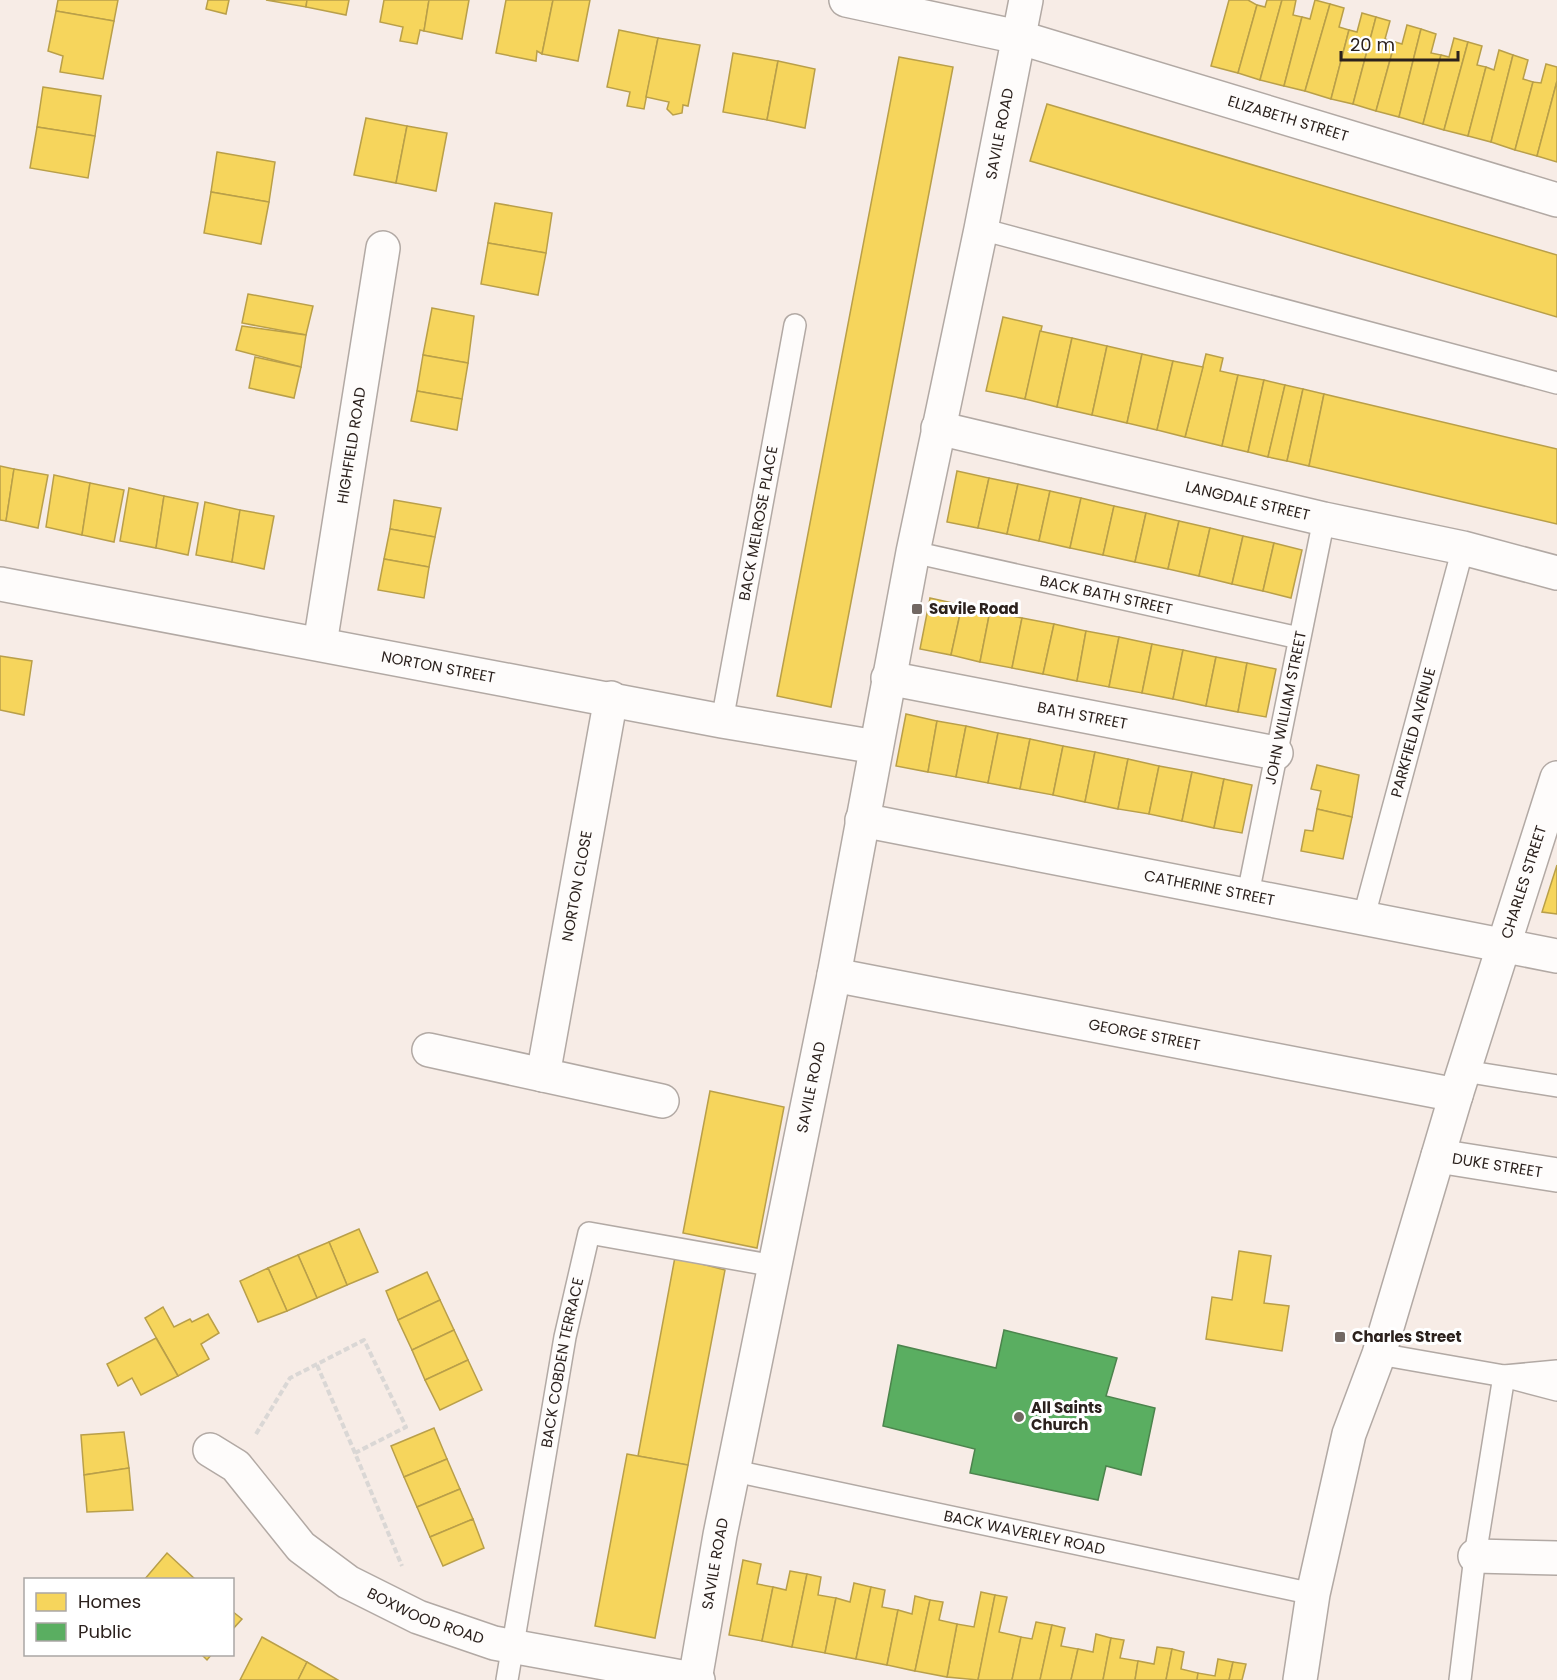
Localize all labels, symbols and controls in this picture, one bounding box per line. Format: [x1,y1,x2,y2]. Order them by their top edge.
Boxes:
scale bar [1341,24,1458,62]
text: 20 m [1350,32,1395,57]
street label: SAVILE ROAD [980,86,1018,181]
street label: ELIZABETH STREET [1225,90,1351,146]
street label: HIGHFIELD ROAD [331,386,371,505]
street label: BACK MELROSE PLACE [733,444,783,602]
street label: LANGDALE STREET [1183,476,1312,525]
street label: BACK BATH STREET [1038,570,1175,620]
place label: Savile Road [929,598,1019,619]
marker: Savile Road [910,602,924,616]
street label: JOHN WILLIAM STREET [1259,629,1311,786]
street label: NORTON STREET [380,646,497,688]
street label: PARKFIELD AVENUE [1385,665,1440,800]
street label: BATH STREET [1036,696,1129,734]
street label: CHARLES STREET [1495,823,1551,941]
street label: NORTON CLOSE [556,829,597,943]
street label: CATHERINE STREET [1142,864,1277,911]
street label: GEORGE STREET [1087,1013,1202,1055]
street label: SAVILE ROAD [791,1040,830,1135]
street label: DUKE STREET [1451,1147,1544,1183]
street label: BACK COBDEN TERRACE [535,1275,588,1449]
place label: Charles Street [1352,1326,1462,1347]
marker: Charles Street [1333,1330,1347,1344]
place label: All Saints Church [1031,1397,1103,1435]
marker: All Saints Church [1012,1410,1026,1424]
street label: BACK WAVERLEY ROAD [942,1505,1107,1559]
street label: SAVILE ROAD [696,1516,733,1611]
legend [24,1578,234,1656]
street label: BOXWOOD ROAD [364,1582,487,1649]
text: Homes [78,1589,141,1614]
text: Public [78,1619,132,1644]

